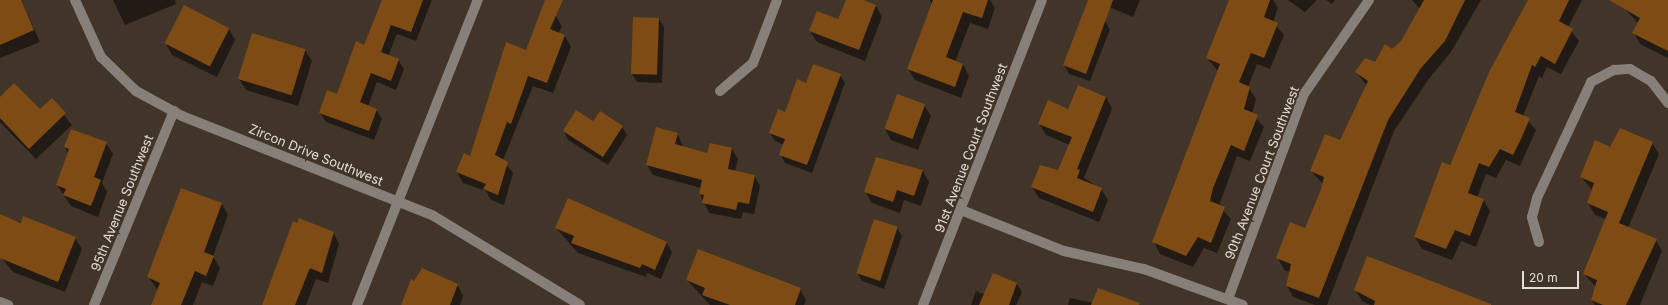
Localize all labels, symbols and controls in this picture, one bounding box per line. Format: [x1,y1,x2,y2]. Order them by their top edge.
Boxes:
street label: 91st Avenue Court Southwest [931,61,1011,235]
street label: 90th Avenue Court Southwest [1222,84,1302,262]
street label: Zircon Drive Southwest [247,121,385,189]
street label: 95th Avenue Southwest [87,133,157,273]
scale bar [1524,263,1581,289]
text: 20 m [1529,270,1558,285]

